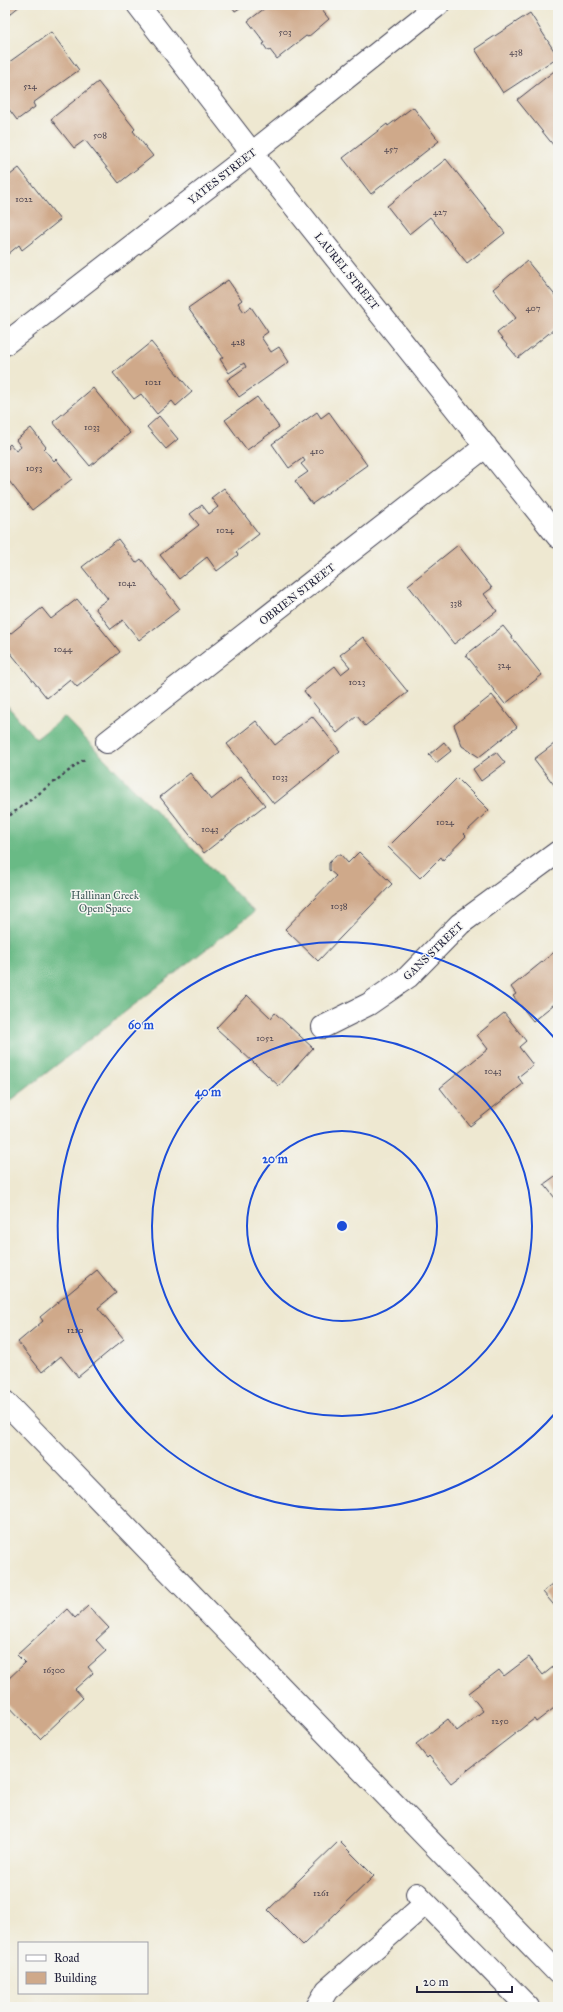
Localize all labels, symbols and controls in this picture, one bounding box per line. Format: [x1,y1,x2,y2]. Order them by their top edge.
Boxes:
house number: 503 [278,26,292,37]
house number: 438 [509,46,523,57]
house number: 524 [23,80,38,91]
house number: 508 [93,129,107,140]
house number: 457 [384,143,398,154]
street label: YATES STREET [186,145,259,207]
house number: 1022 [15,193,33,204]
house number: 427 [433,206,447,217]
street label: LAUREL STREET [312,230,382,313]
house number: 407 [525,302,541,313]
house number: 428 [231,336,245,347]
house number: 1021 [145,376,162,387]
house number: 1033 [84,421,100,432]
house number: 410 [310,445,324,456]
house number: 1053 [26,462,43,473]
house number: 1024 [216,524,235,535]
street label: OBRIEN STREET [257,561,338,628]
house number: 1042 [118,577,137,588]
house number: 338 [450,597,462,608]
house number: 1044 [54,643,73,654]
house number: 324 [497,659,512,670]
house number: 1023 [349,676,366,687]
house number: 1033 [272,771,288,782]
house number: 1024 [436,816,455,827]
house number: 1043 [201,823,219,834]
park label: Hallinan Creek Open Space [71,889,140,915]
house number: 1038 [330,900,348,911]
street label: GANS STREET [401,919,466,983]
text: 60 m [128,1018,155,1032]
house number: 1052 [256,1032,274,1043]
house number: 1043 [484,1065,502,1076]
text: 40 m [195,1085,222,1100]
text: 20 m [262,1152,289,1166]
centre of rings [335,1219,349,1233]
house number: 1210 [67,1324,83,1335]
house number: 16300 [43,1664,65,1675]
house number: 1250 [491,1715,509,1726]
house number: 1261 [313,1887,329,1898]
legend [18,1942,148,1994]
text: Road [54,1951,80,1965]
scale bar [417,1968,512,1994]
text: Building [54,1971,97,1986]
text: 20 m [423,1975,449,1989]

